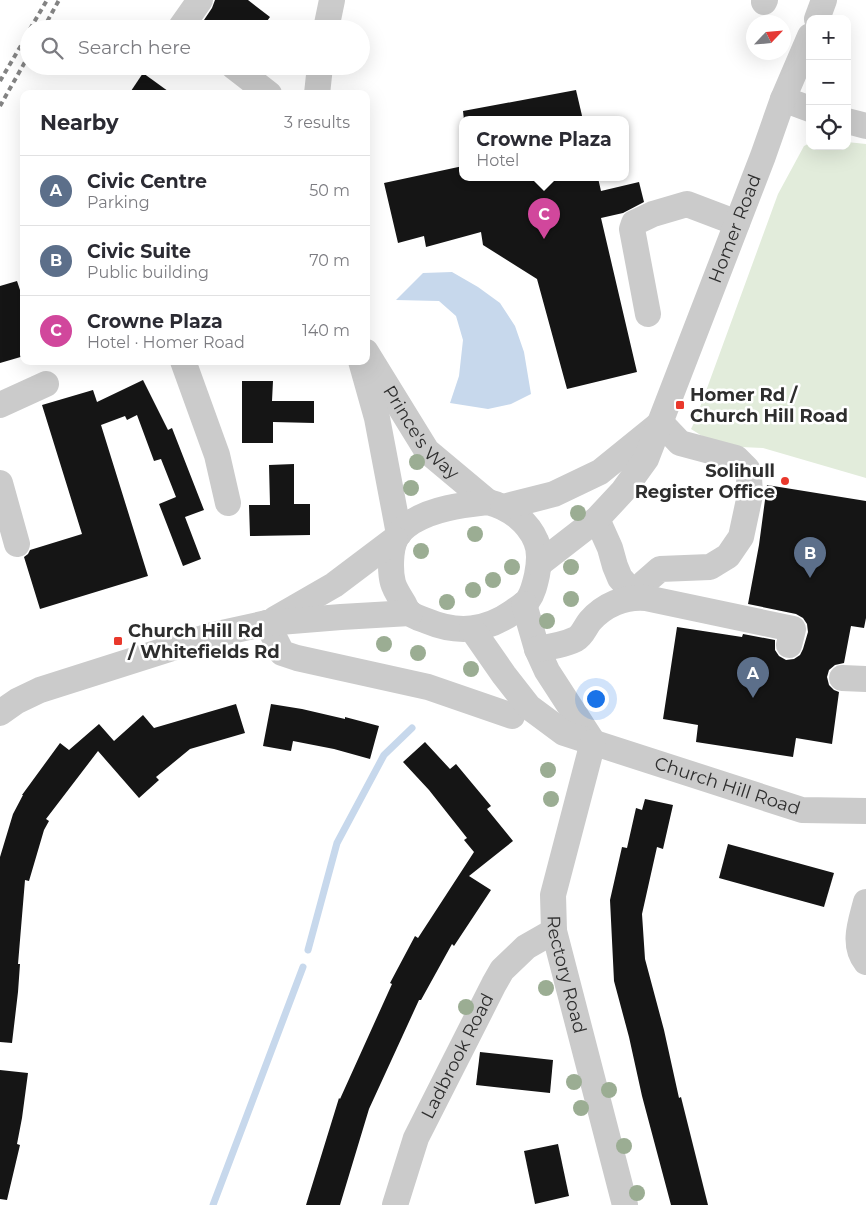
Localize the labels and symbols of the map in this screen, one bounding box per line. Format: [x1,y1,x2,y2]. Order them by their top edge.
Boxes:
north arrow [746,15,791,60]
street label: Homer Road [704,171,766,286]
pin: C [528,198,560,239]
street label: Prince's Way [378,381,464,484]
place label: Homer Rd / Church Hill Road [690,384,848,427]
marker: Homer Rd / Church Hill Road [674,399,686,411]
place label: Solihull Register Office [635,460,775,503]
marker: Solihull Register Office [779,475,791,487]
pin: B [794,537,826,578]
place label: Church Hill Rd / Whitefields Rd [127,620,280,663]
marker: Church Hill Rd / Whitefields Rd [112,635,124,647]
pin: A [737,657,769,698]
your location [583,686,609,712]
street label: Church Hill Road [652,752,803,820]
street label: Rectory Road [543,915,591,1036]
street label: Ladbrook Road [417,990,498,1123]

